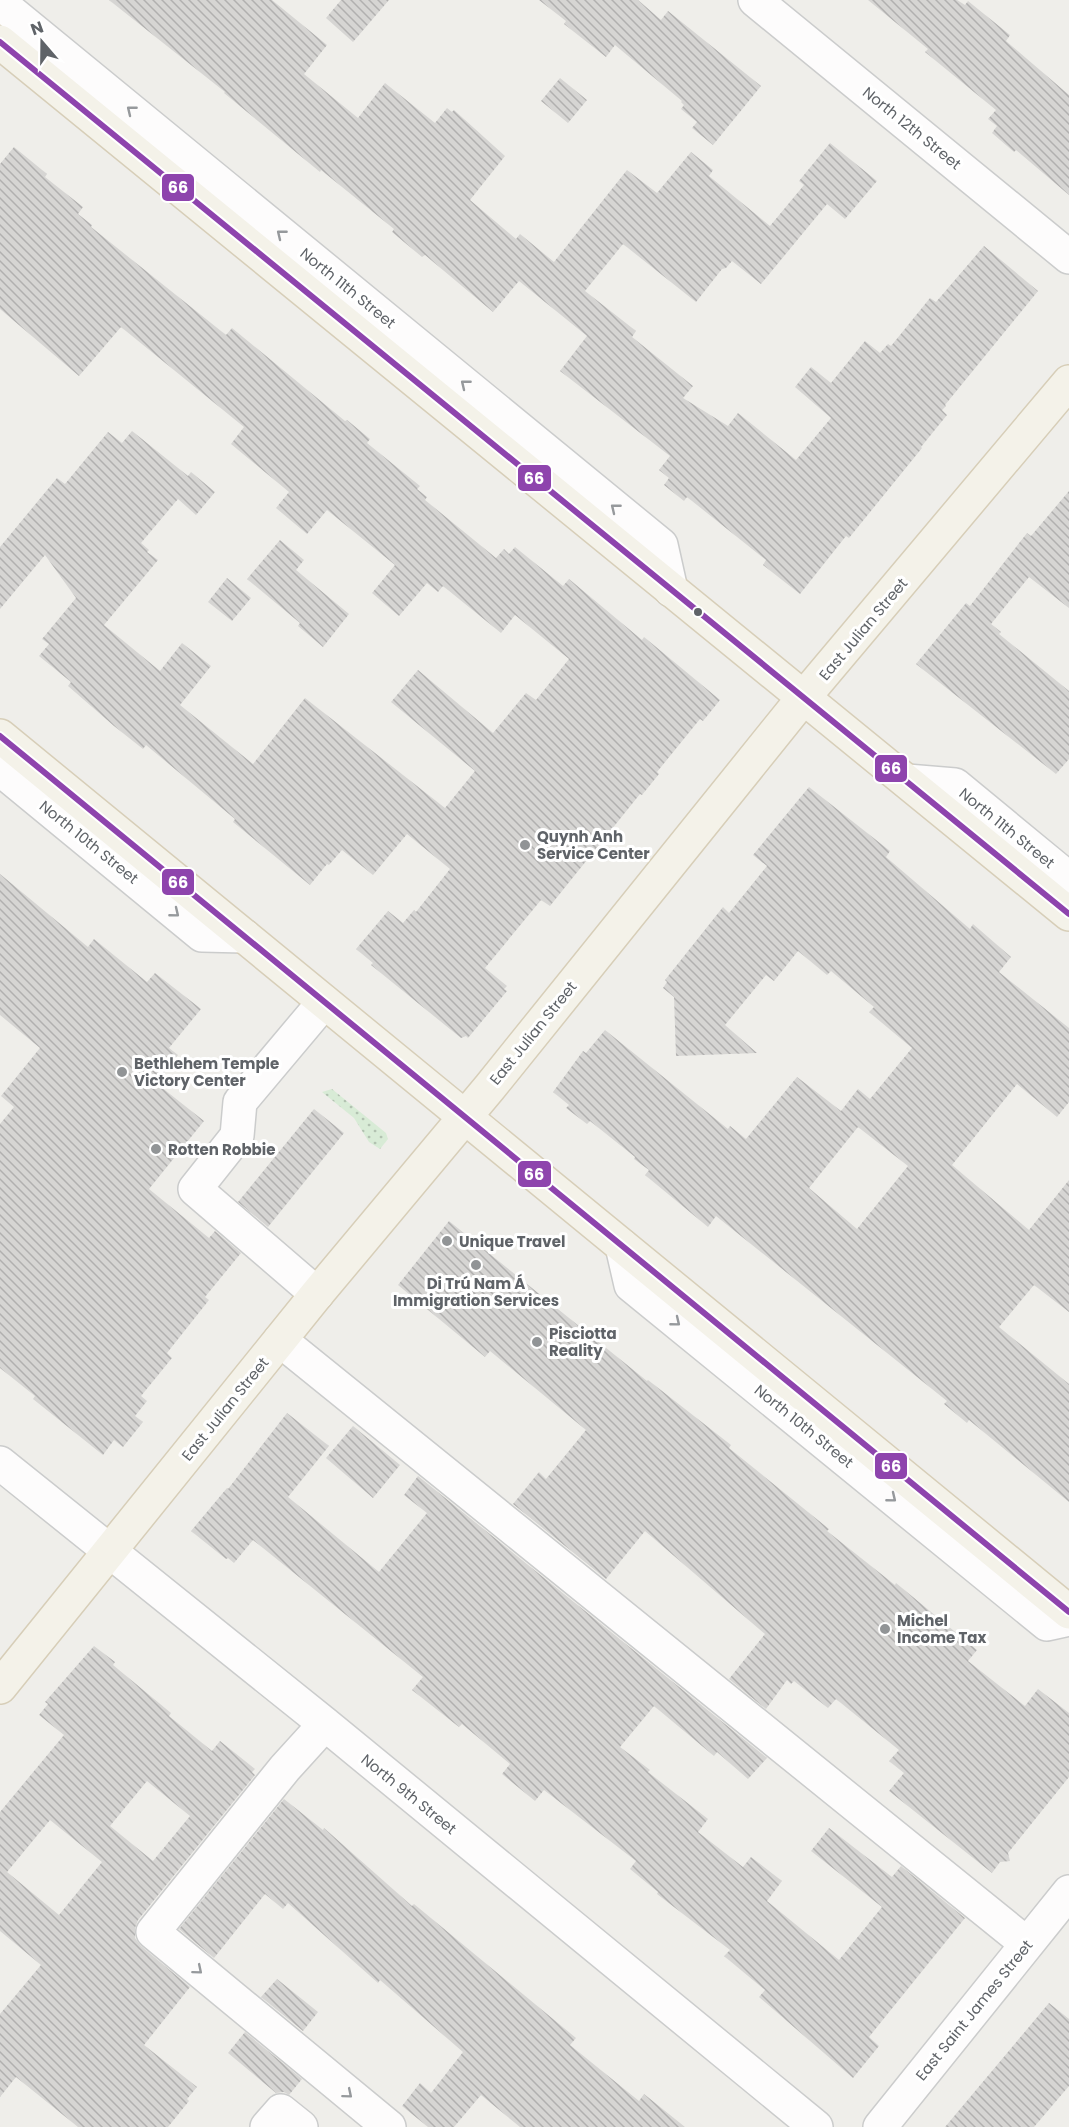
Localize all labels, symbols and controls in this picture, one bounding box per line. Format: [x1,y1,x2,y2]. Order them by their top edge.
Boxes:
north arrow [12,12,72,72]
text: N [27,16,47,41]
street label: North 12th Street [858,82,966,174]
one-way arrow [126,106,137,117]
line badge: 66 [161,173,195,202]
text: 66 [168,176,188,199]
one-way arrow [277,230,288,241]
street label: North 11th Street [296,243,400,333]
one-way arrow [461,380,472,391]
line badge: 66 [517,464,552,492]
text: 66 [524,467,544,490]
one-way arrow [611,504,622,515]
street label: East Julian Street [814,573,912,685]
unlabelled marker [692,606,704,618]
line badge: 66 [874,754,908,783]
text: 66 [881,757,901,780]
street label: North 11th Street [955,783,1059,873]
street label: North 10th Street [35,795,143,889]
place label: Quynh Anh Service Center [537,826,650,864]
marker: Quynh Anh Service Center [518,838,532,852]
line badge: 66 [161,868,195,896]
text: 66 [168,871,188,894]
one-way arrow [169,905,180,916]
street label: East Julian Street [485,977,581,1089]
place label: Bethlehem Temple Victory Center [134,1053,279,1091]
marker: Bethlehem Temple Victory Center [115,1065,129,1079]
place label: Rotten Robbie [168,1139,275,1160]
marker: Rotten Robbie [149,1142,163,1156]
line badge: 66 [517,1160,552,1188]
text: 66 [524,1163,544,1186]
place label: Unique Travel [459,1231,565,1252]
marker: Unique Travel [440,1234,454,1248]
marker: Di Trú Nam Á Immigration Services [469,1258,483,1272]
place label: Di Trú Nam Á Immigration Services [393,1273,559,1311]
one-way arrow [669,1314,680,1325]
place label: Pisciotta Reality [549,1323,617,1361]
marker: Pisciotta Reality [530,1335,544,1349]
street label: East Julian Street [177,1353,273,1465]
street label: North 10th Street [750,1379,858,1473]
line badge: 66 [874,1452,908,1480]
text: 66 [881,1455,901,1478]
one-way arrow [886,1491,897,1502]
place label: Michel Income Tax [897,1610,987,1648]
marker: Michel Income Tax [878,1622,892,1636]
street label: North 9th Street [357,1749,461,1839]
street label: East Saint James Street [911,1935,1037,2085]
one-way arrow [191,1962,202,1973]
one-way arrow [341,2086,352,2097]

